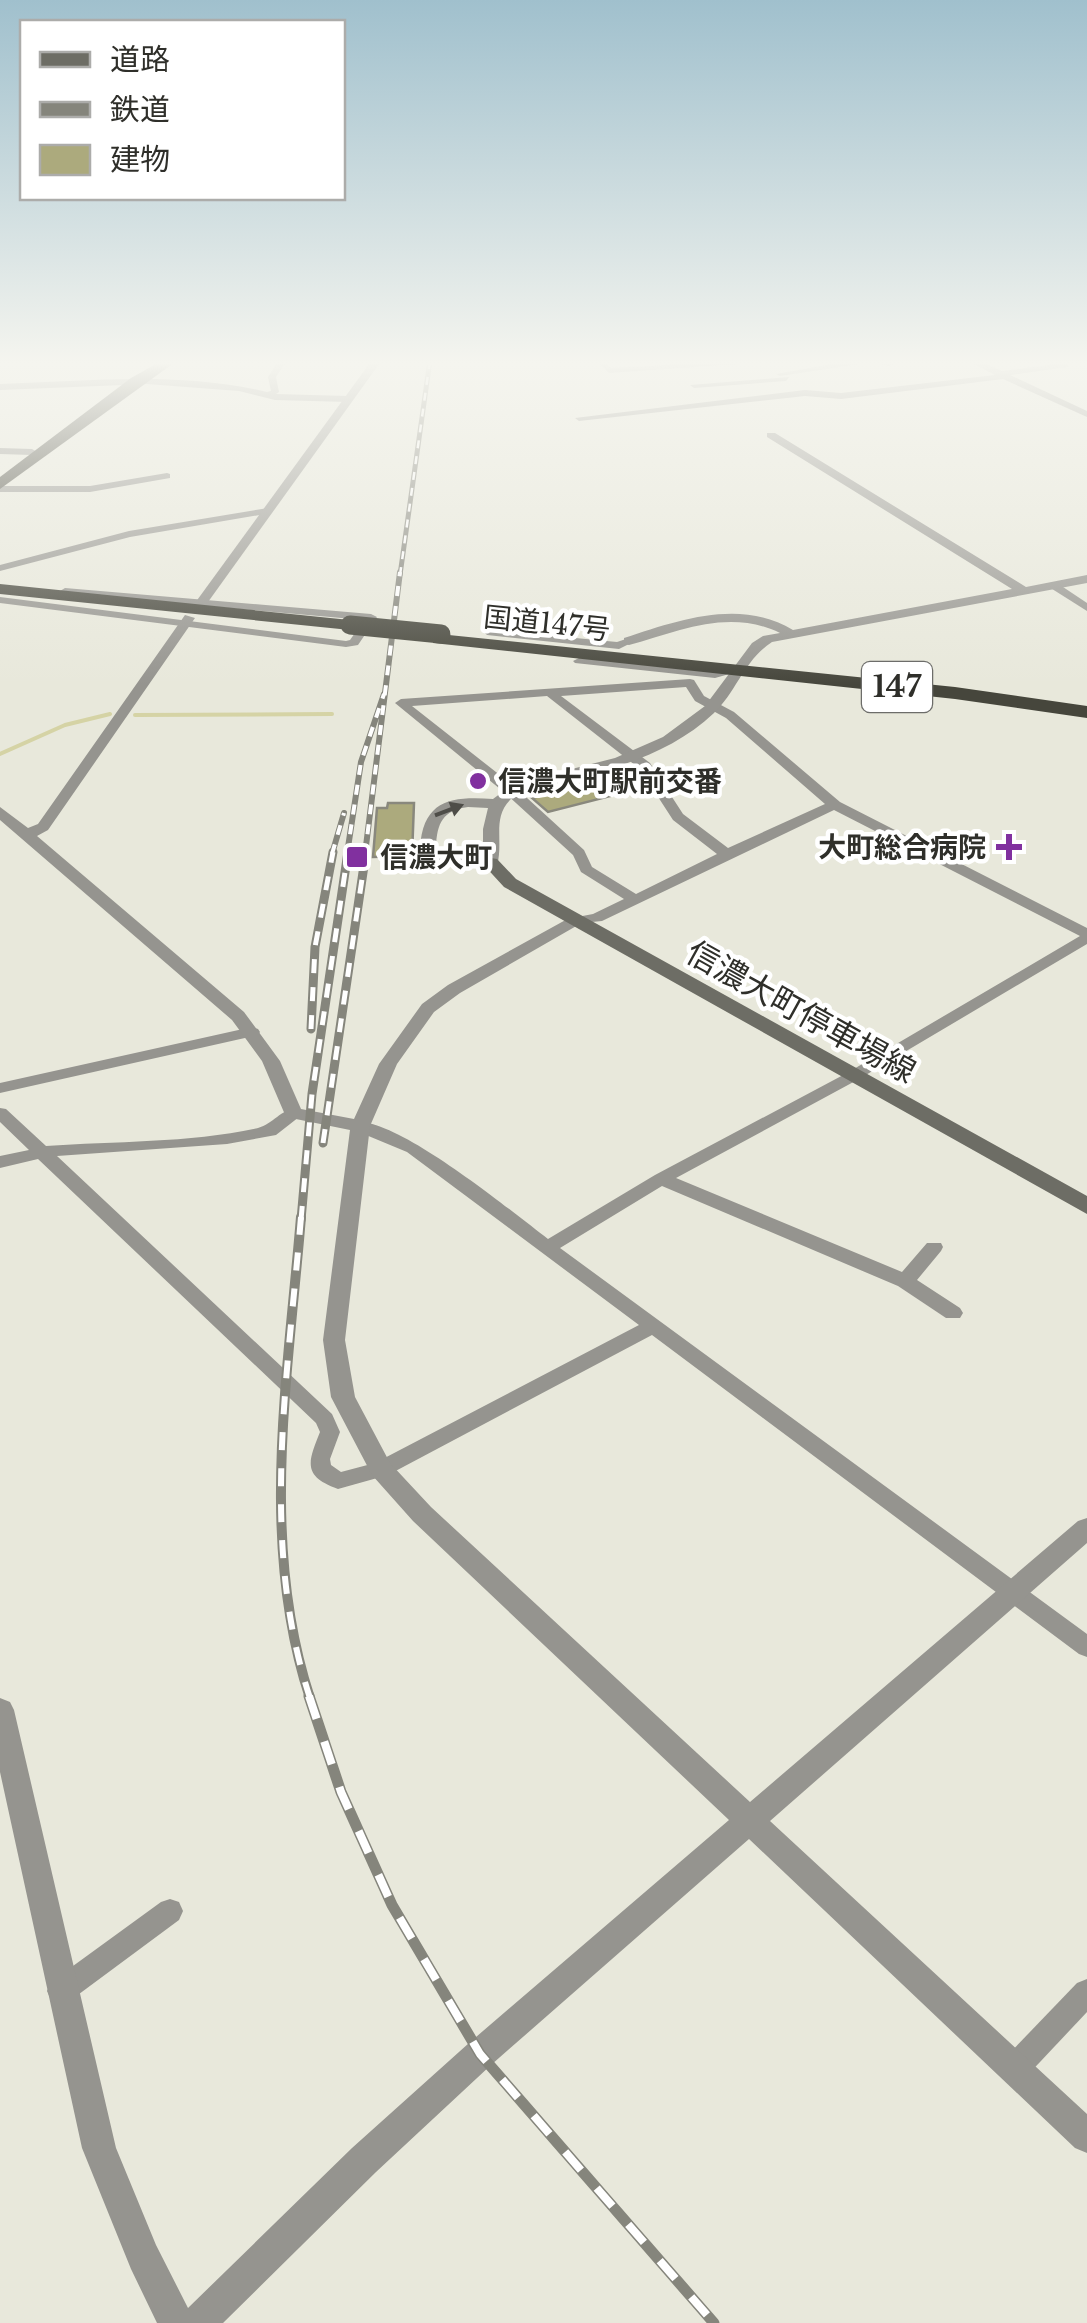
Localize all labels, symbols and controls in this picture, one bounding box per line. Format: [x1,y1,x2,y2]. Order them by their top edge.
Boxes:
legend [20,20,345,200]
text: 道路 [110,41,170,78]
text: 鉄道 [110,91,170,128]
text: 建物 [110,141,170,178]
street label: 国道147号 [482,599,612,648]
road number: 147 [862,662,932,712]
place label: 信濃大町駅前交番 [498,764,722,799]
marker: 信濃大町駅前交番 [467,770,489,792]
one-way arrow [434,801,464,817]
place label: 大町総合病院 [818,830,986,865]
marker: 大町総合病院 [996,834,1022,860]
place label: 信濃大町 [380,840,492,875]
marker: 信濃大町 [344,844,370,870]
street label: 信濃大町停車場線 [679,932,923,1092]

